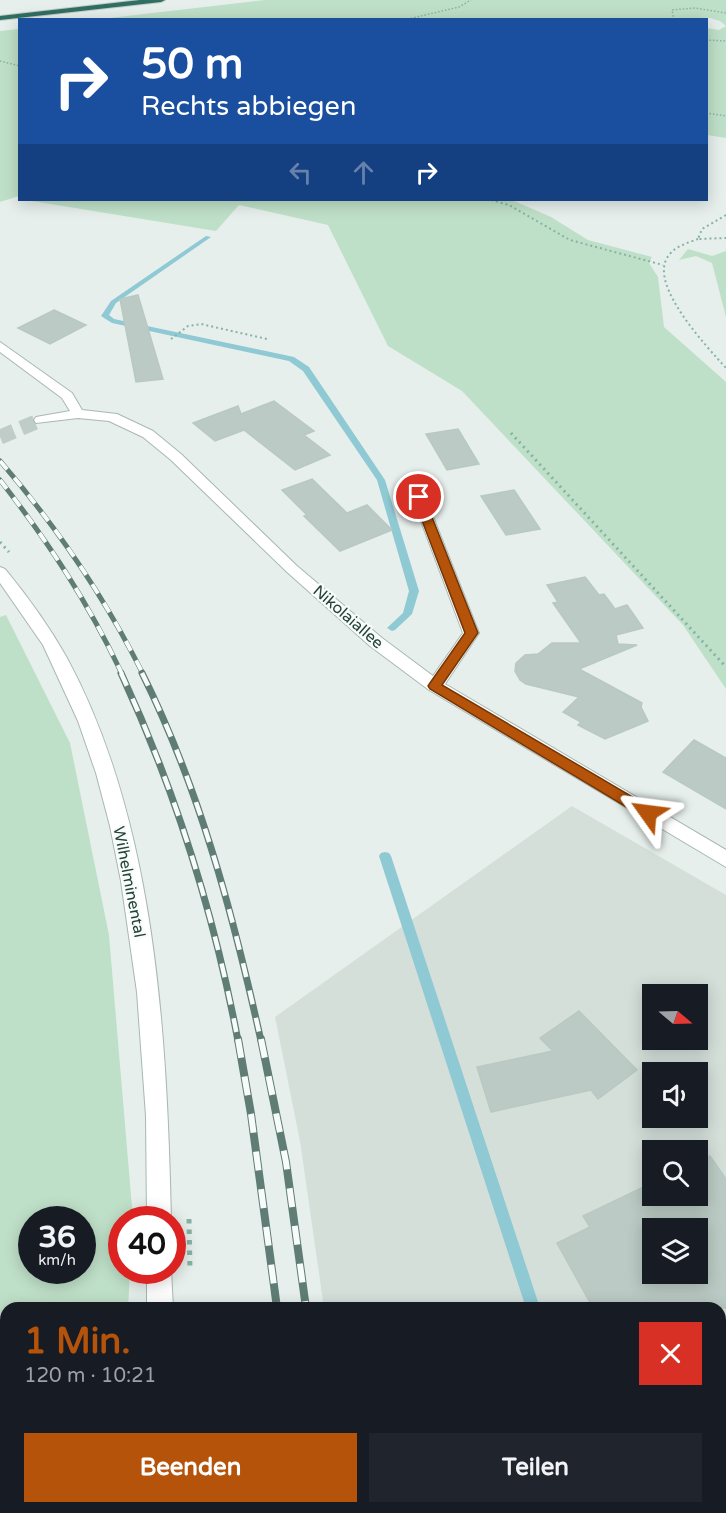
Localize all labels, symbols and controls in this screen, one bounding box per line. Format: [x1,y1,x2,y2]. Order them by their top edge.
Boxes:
text: 50 m [141,39,243,90]
icon: right [42,42,120,120]
text: Rechts abbiegen [141,90,356,123]
icon: left [284,156,317,189]
icon: ahead [347,156,380,189]
icon: right [410,156,443,189]
pin [393,471,444,522]
icon: arrive [402,480,435,513]
street label: Nikolaiallee [309,581,387,653]
position arrow [616,781,680,845]
street label: Wilhelminental [108,825,150,939]
north arrow [642,984,708,1050]
map controls [642,984,708,1284]
button: sound [642,1062,708,1128]
button: search [642,1140,708,1206]
speed limit sign: 40 [108,1206,186,1284]
button: layers [642,1218,708,1284]
text: 36 [38,1219,76,1256]
text: km/h [38,1251,76,1269]
text: 1 Min. [24,1320,131,1363]
button: close [639,1322,702,1385]
text: 120 m · 10:21 [24,1364,156,1388]
button: Beenden [24,1433,357,1502]
button: Teilen [369,1433,702,1502]

